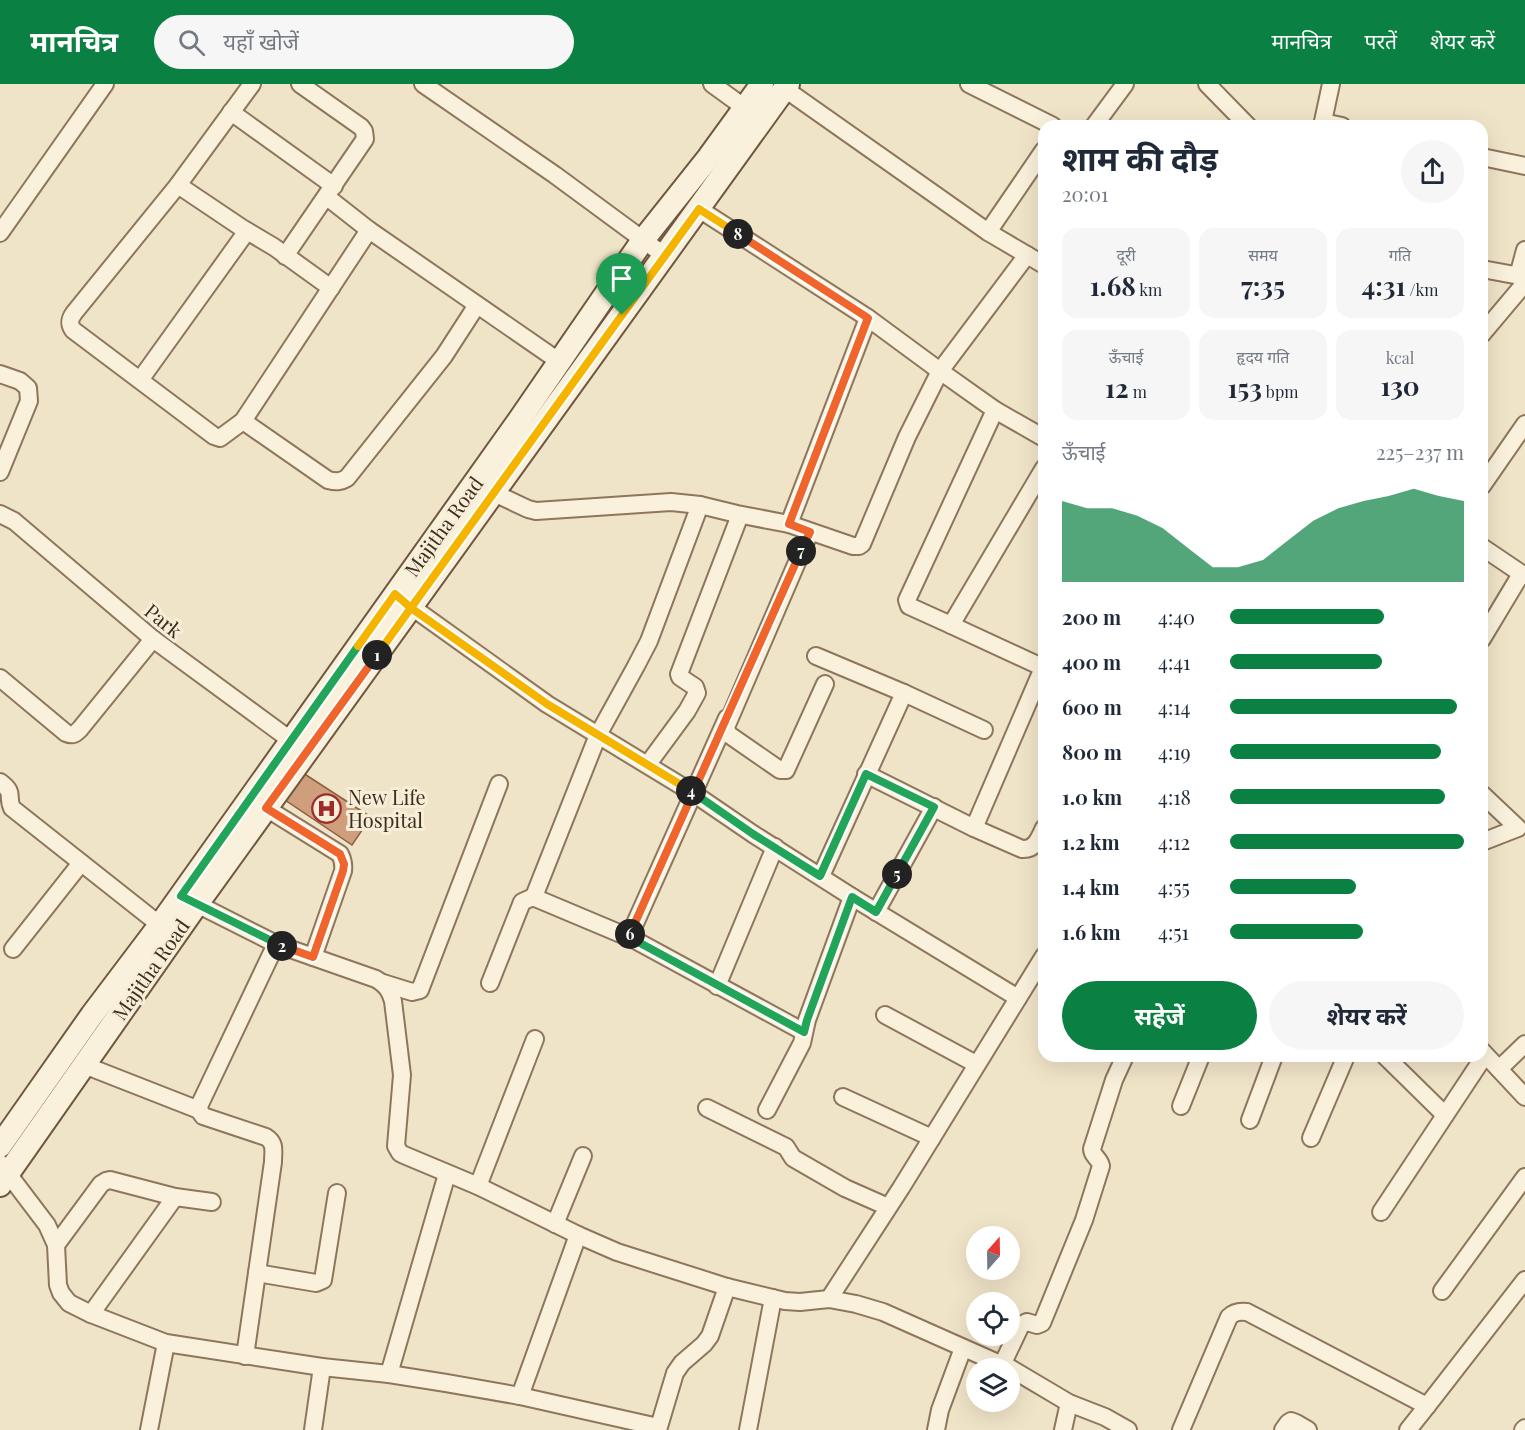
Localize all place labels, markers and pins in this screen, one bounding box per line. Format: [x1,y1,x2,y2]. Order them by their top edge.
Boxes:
pin: 8 [723,219,753,249]
pin [596,253,647,315]
pin: 7 [786,536,816,566]
pin: 1 [362,640,392,670]
pin: 4 [676,776,706,806]
place label: New Life Hospital [348,783,426,833]
hospital icon: New Life Hospital [311,792,343,824]
pin: 5 [882,859,912,889]
pin: 6 [615,919,645,949]
pin: 2 [267,931,297,961]

